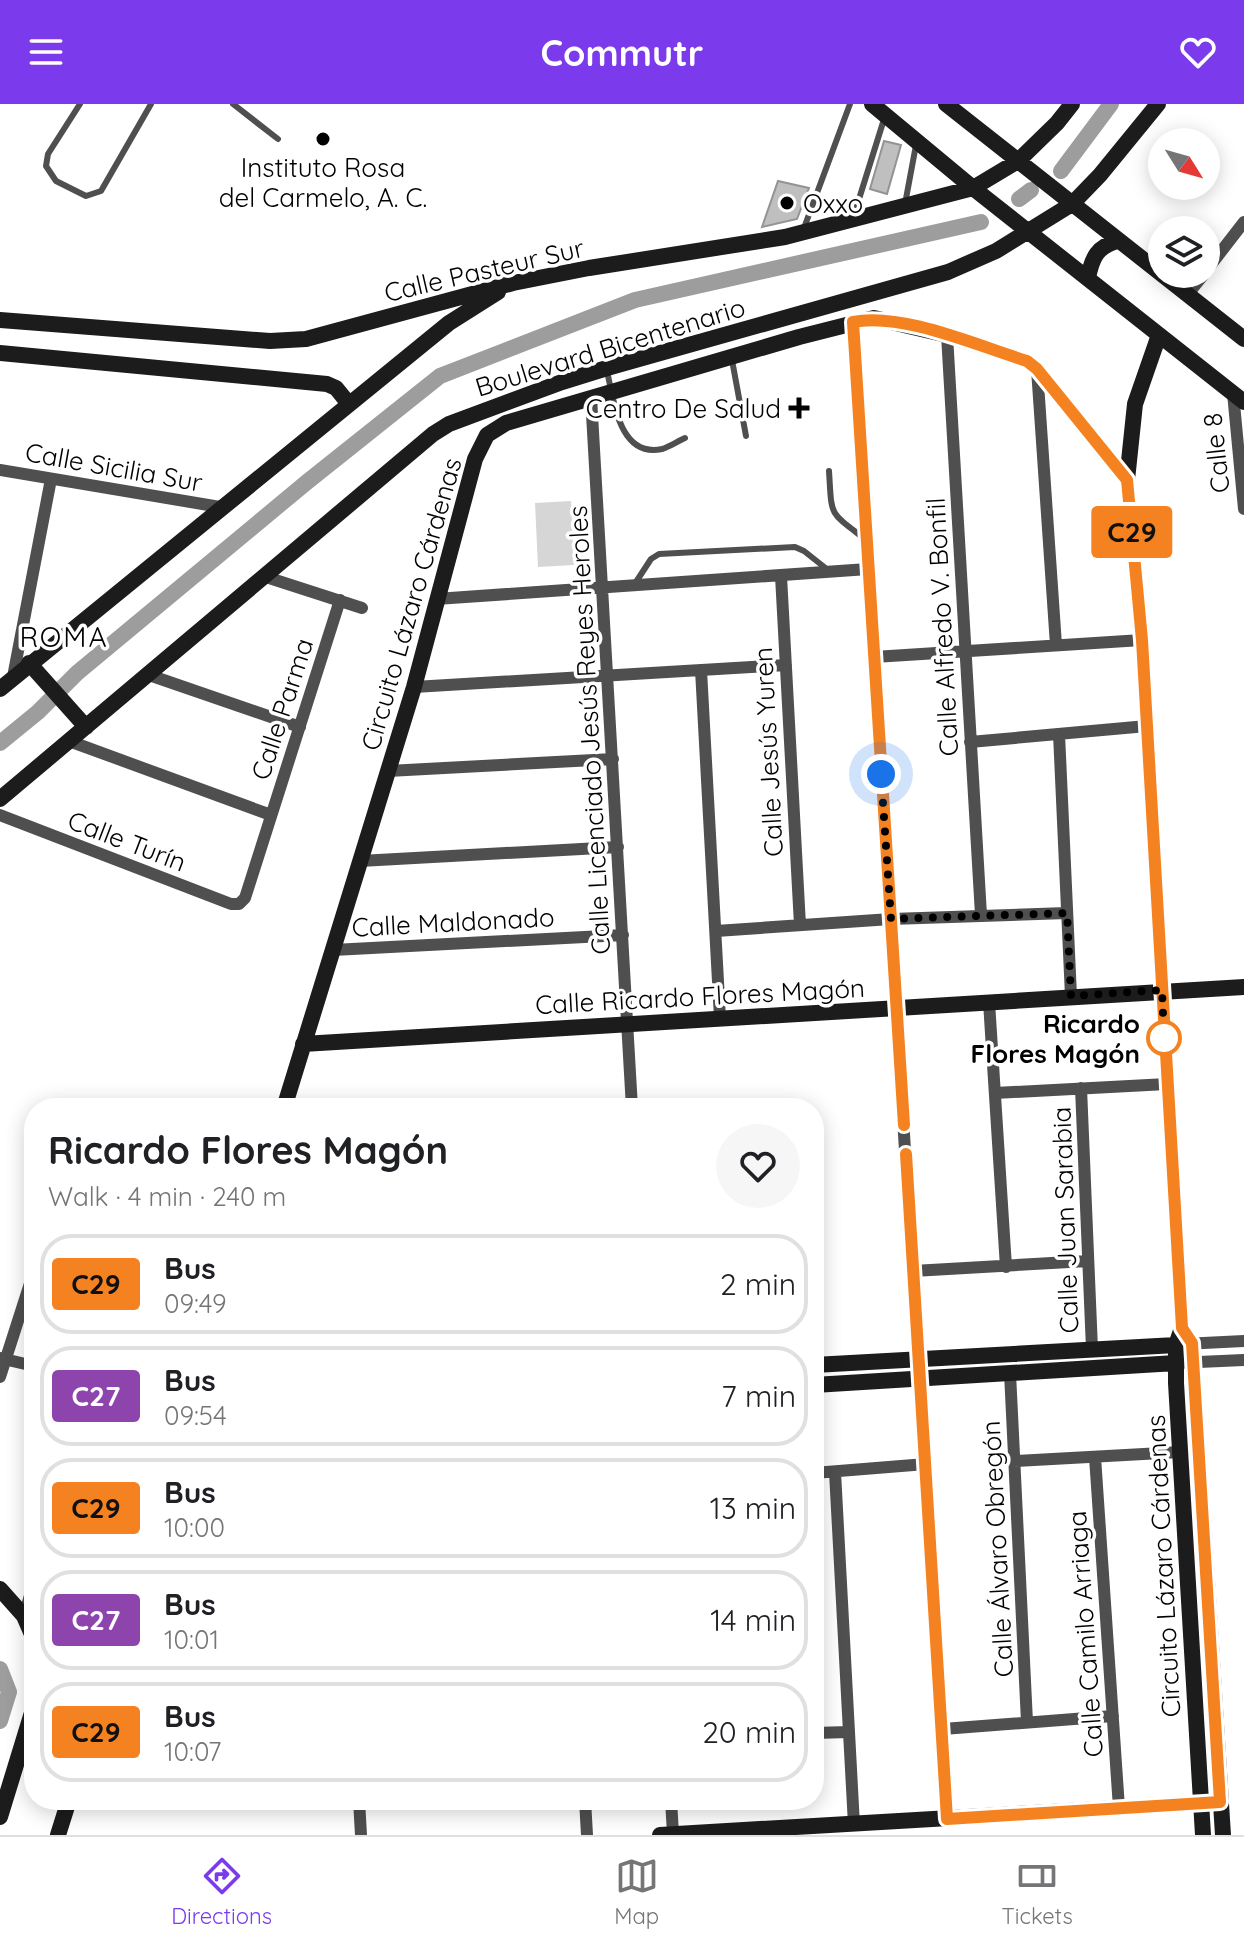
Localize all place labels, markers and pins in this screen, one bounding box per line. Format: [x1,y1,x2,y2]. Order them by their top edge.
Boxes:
marker: Instituto Rosa del Carmelo, A. C. [314,130,332,148]
place label: Instituto Rosa del Carmelo, A. C. [219,151,427,214]
place label: Oxxo [803,187,863,220]
marker: Oxxo [778,194,796,212]
place label: Centro De Salud [586,392,781,425]
marker: Centro De Salud [788,397,810,419]
place label: Ricardo Flores Magón [971,1007,1140,1070]
marker: Ricardo Flores Magón [1147,1021,1181,1055]

